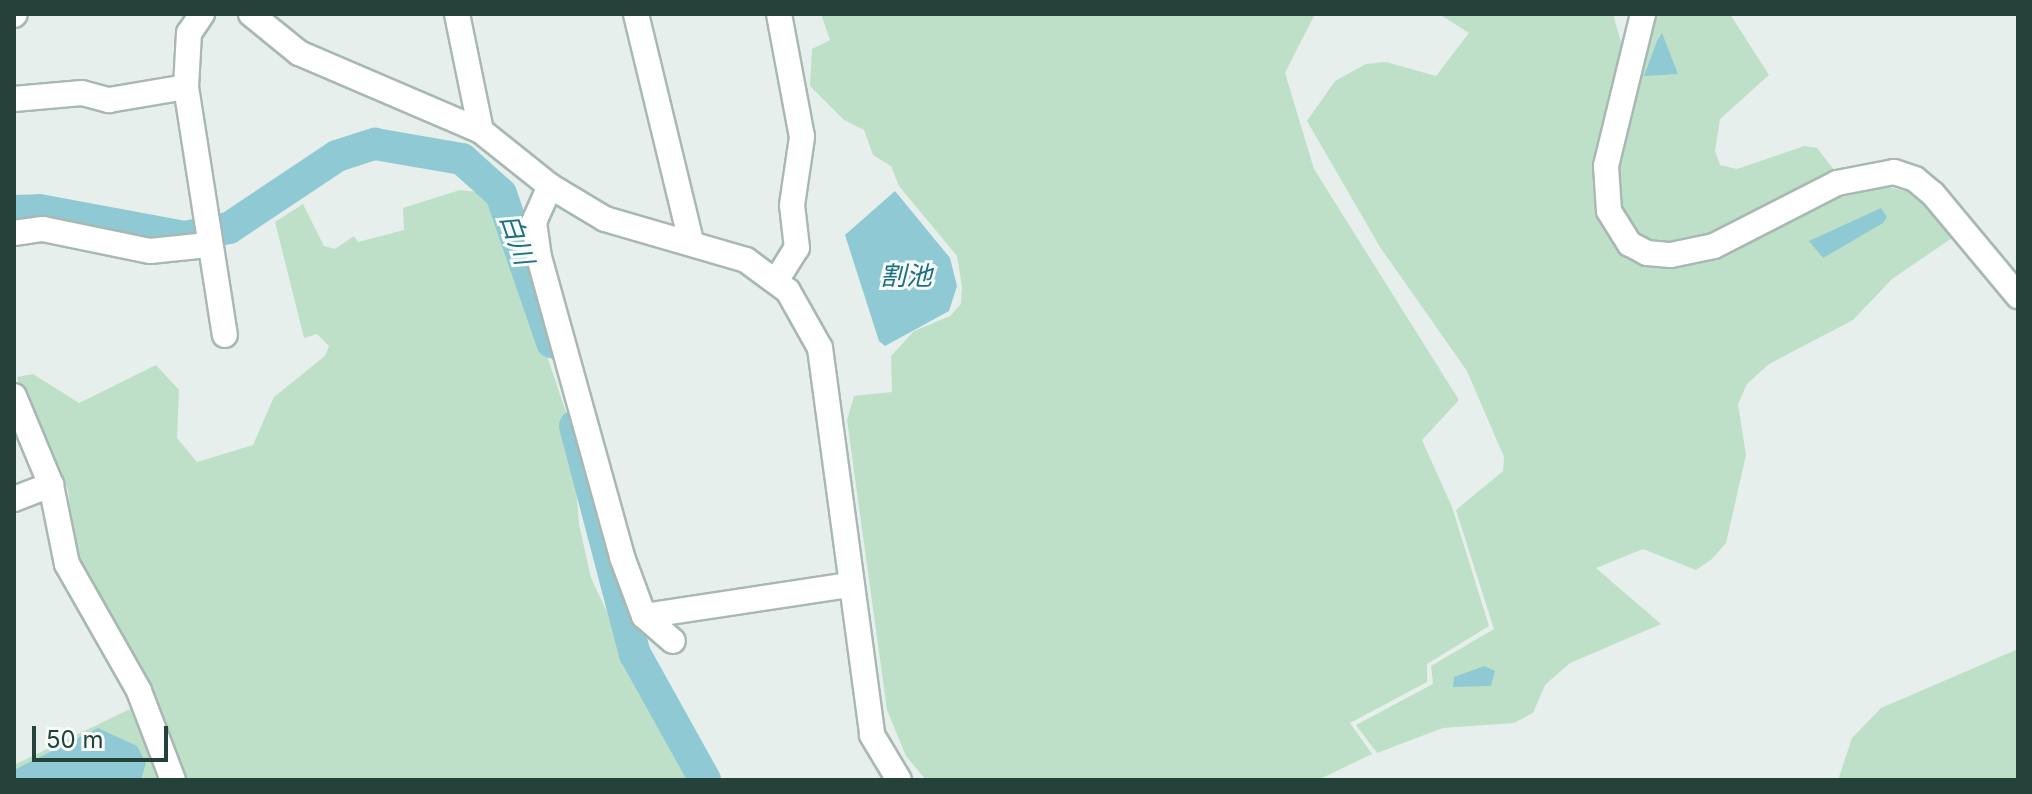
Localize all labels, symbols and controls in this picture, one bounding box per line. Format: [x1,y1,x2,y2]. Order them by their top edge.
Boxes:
water label: 白川 [494,209,540,269]
water label: 割池 [880,260,932,292]
scale bar [36,710,172,760]
text: 50 m [46,725,104,754]

